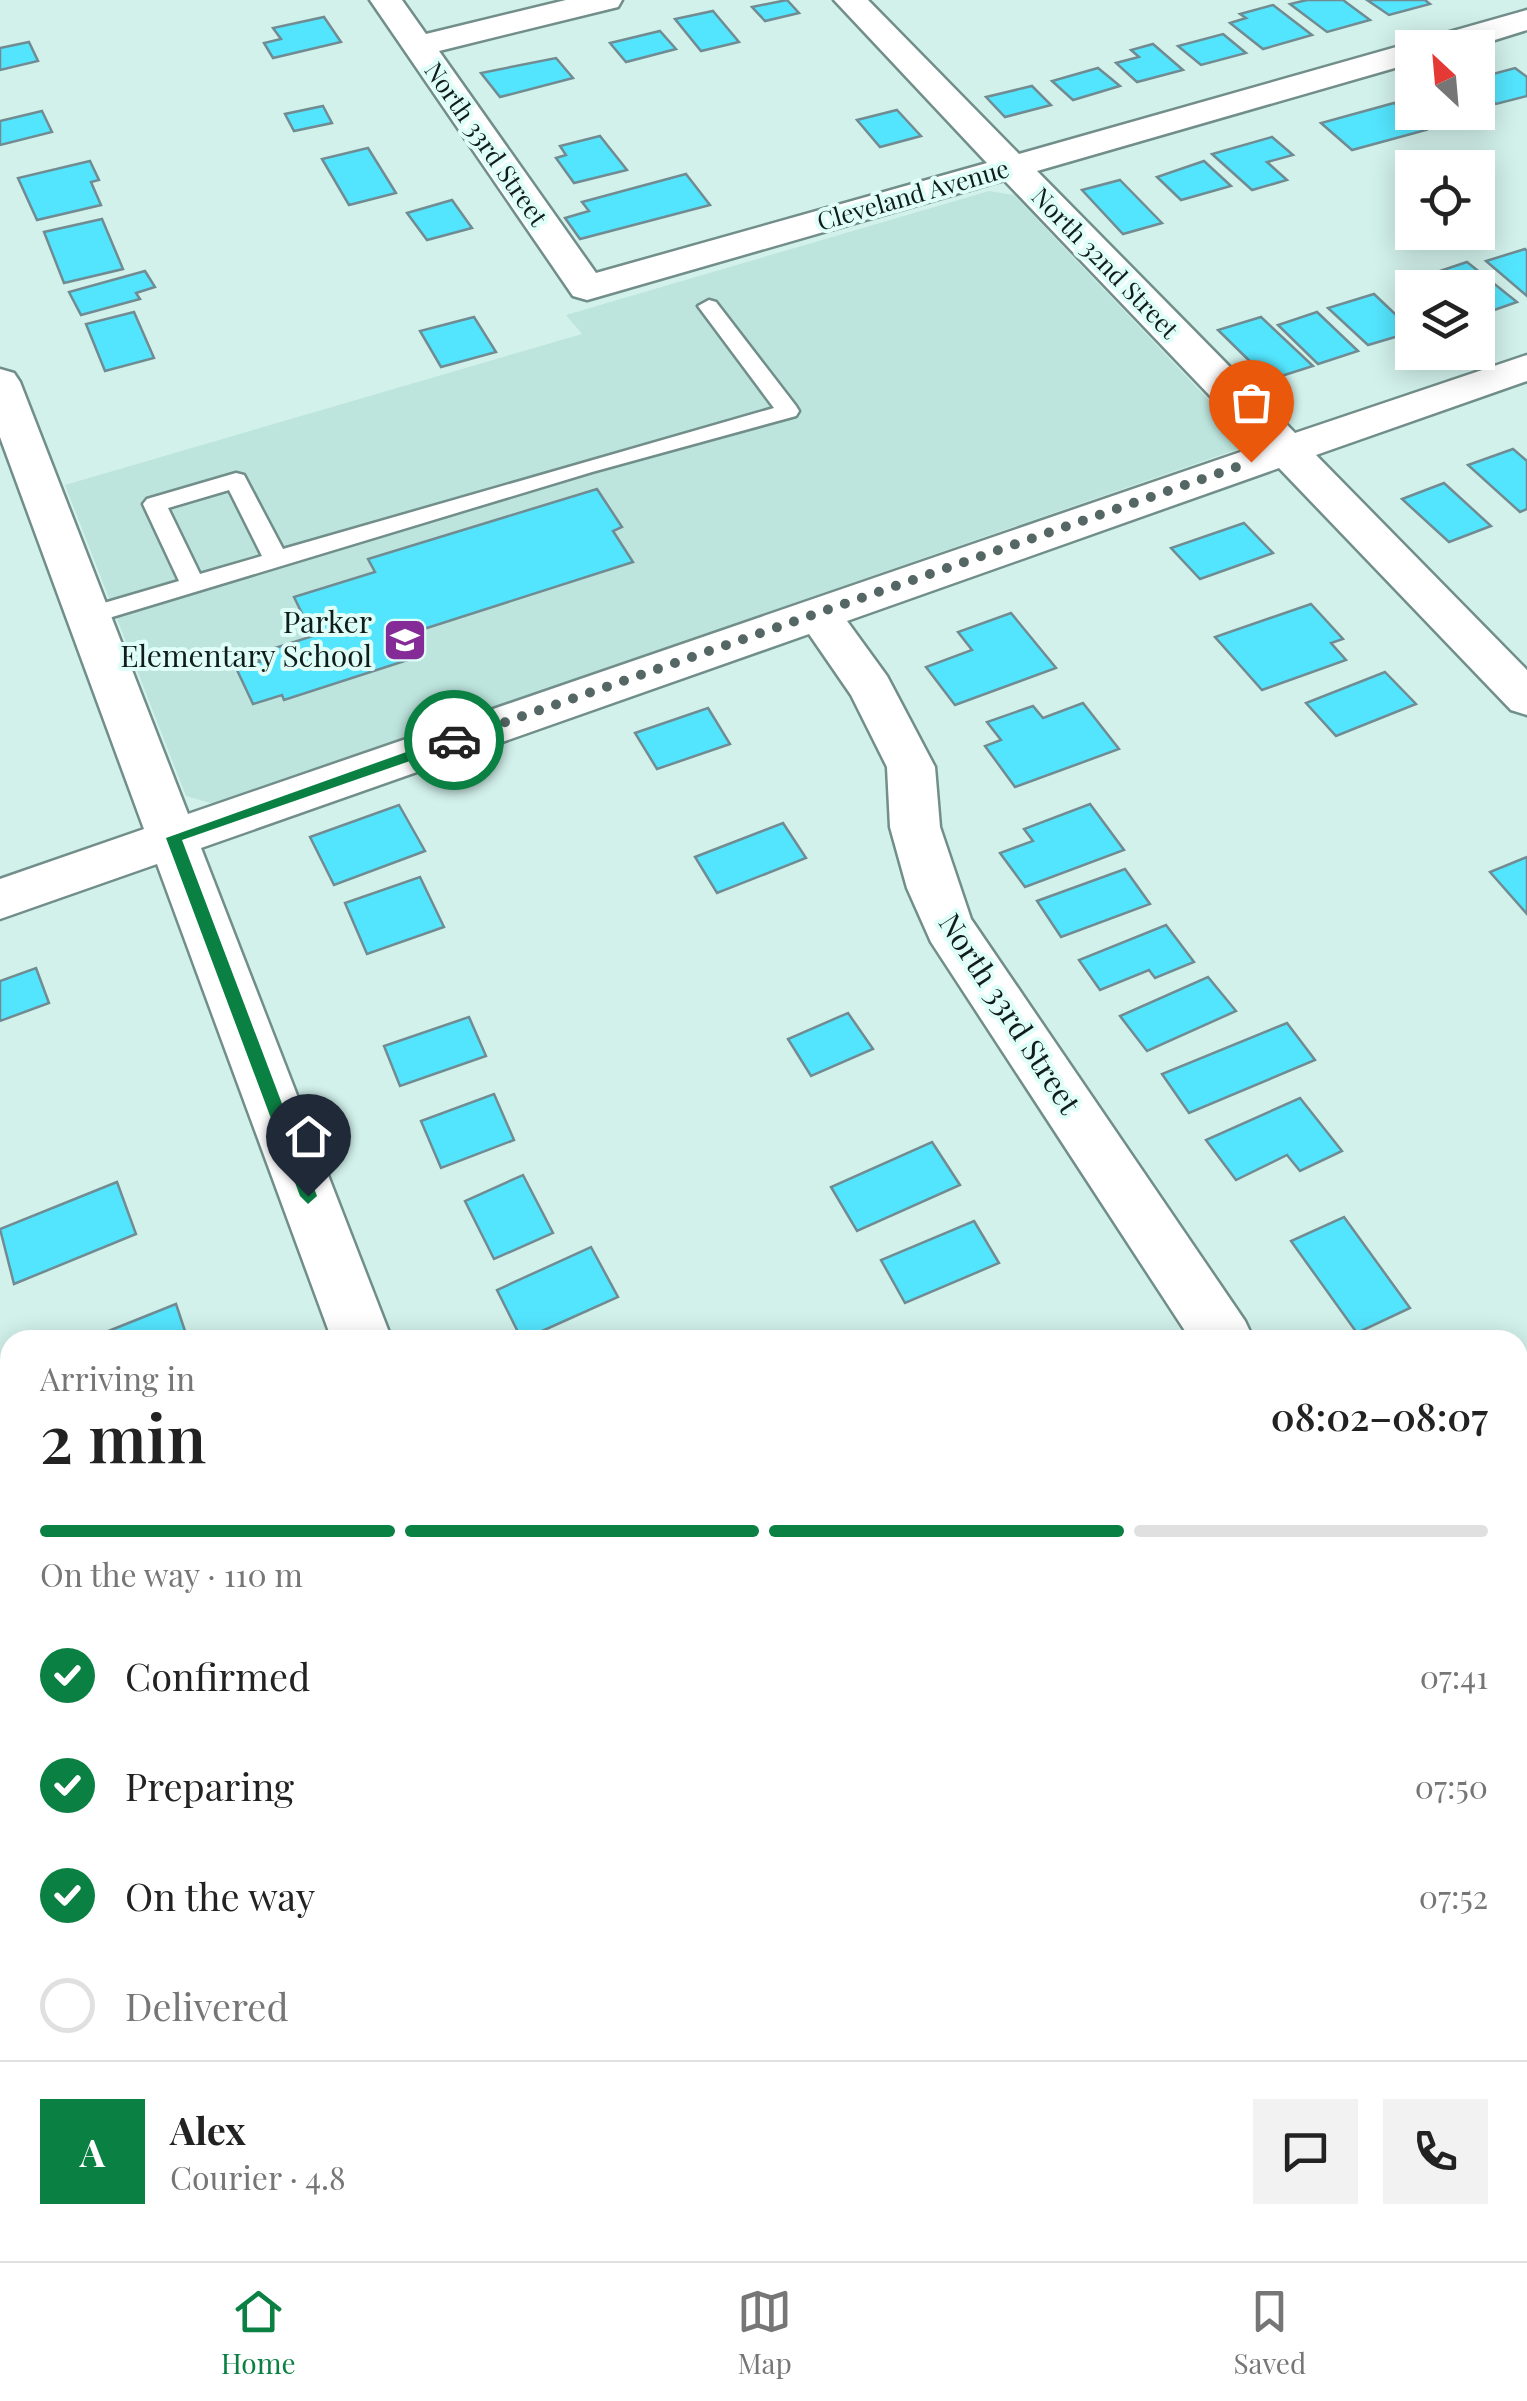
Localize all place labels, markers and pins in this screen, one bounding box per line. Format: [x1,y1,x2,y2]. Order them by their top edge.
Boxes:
pin [1209,360,1294,463]
place label: Parker Elementary School [120,601,372,675]
school or university icon: Parker Elementary School [382,617,428,663]
pin [266,1094,351,1197]

